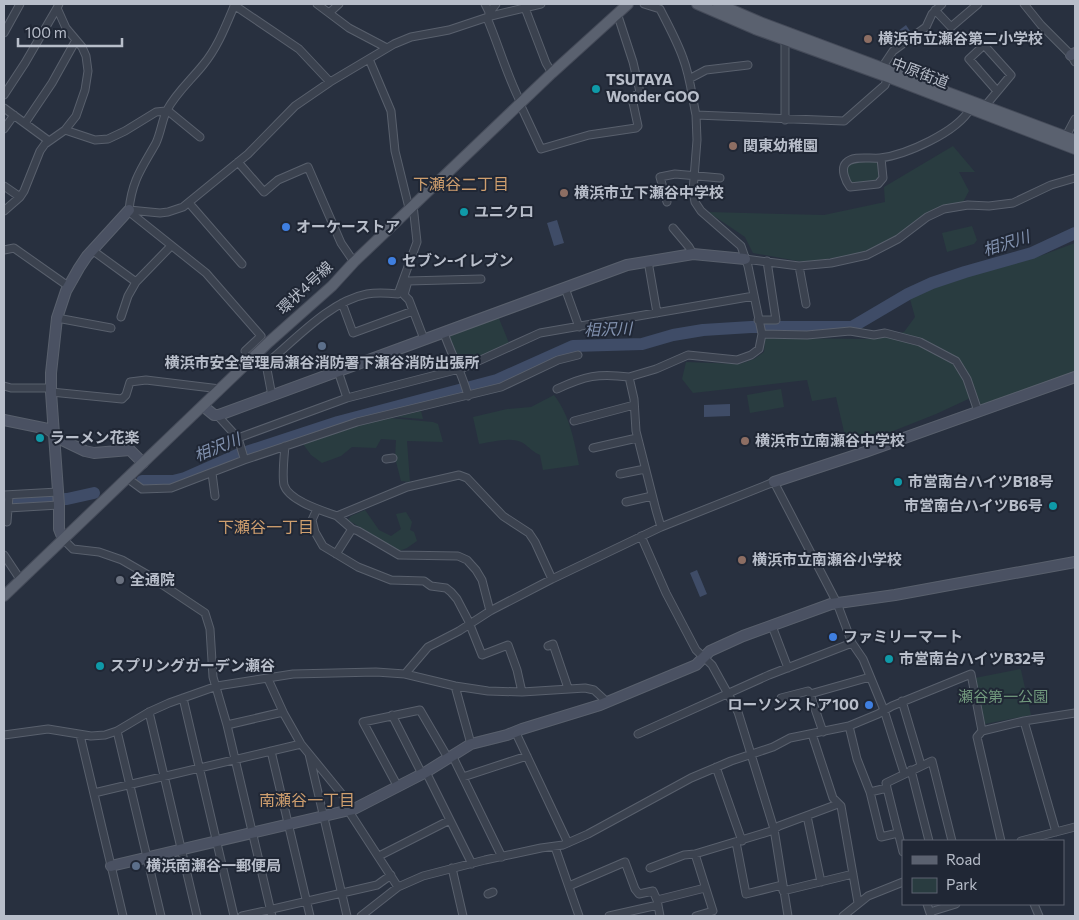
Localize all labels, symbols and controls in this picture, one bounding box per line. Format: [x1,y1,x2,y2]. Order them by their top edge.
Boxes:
scale bar [18,15,121,47]
text: 100 m [25,23,67,41]
place label: 横浜市立瀬谷第二小学校 [878,29,1043,47]
marker: 横浜市立瀬谷第二小学校 [862,33,874,45]
street label: 中原街道 [889,53,952,91]
place label: TSUTAYA Wonder GOO [606,70,699,105]
marker: TSUTAYA Wonder GOO [590,83,602,95]
place label: 関東幼稚園 [743,136,818,154]
marker: 関東幼稚園 [727,140,739,152]
district label: 下瀬谷二丁目 [413,174,509,193]
place label: 横浜市立下瀬谷中学校 [574,183,724,201]
marker: 横浜市立下瀬谷中学校 [558,187,570,199]
place label: ユニクロ [474,202,534,220]
marker: ユニクロ [458,206,470,218]
place label: オーケーストア [296,217,400,235]
marker: オーケーストア [280,221,292,233]
water label: 相沢川 [980,225,1034,259]
place label: セブン-イレブン [402,251,513,269]
marker: セブン-イレブン [386,255,398,267]
street label: 環状4号線 [273,257,336,317]
water label: 相沢川 [584,318,634,339]
marker: 横浜市安全管理局瀬谷消防署下瀬谷消防出張所 [316,340,328,352]
place label: 横浜市安全管理局瀬谷消防署下瀬谷消防出張所 [164,353,480,371]
place label: ラーメン花楽 [50,428,139,446]
water label: 相沢川 [191,428,244,464]
place label: 横浜市立南瀬谷中学校 [755,431,905,449]
marker: ラーメン花楽 [34,432,46,444]
marker: 横浜市立南瀬谷中学校 [739,435,751,447]
place label: 市営南台ハイツB18号 [908,472,1054,490]
marker: 市営南台ハイツB18号 [892,476,904,488]
place label: 市営南台ハイツB6号 [904,496,1043,514]
marker: 市営南台ハイツB6号 [1047,500,1059,512]
district label: 下瀬谷一丁目 [218,517,314,536]
place label: 横浜市立南瀬谷小学校 [752,550,902,568]
marker: 横浜市立南瀬谷小学校 [736,554,748,566]
place label: 全通院 [130,570,175,588]
marker: 全通院 [114,574,126,586]
place label: ファミリーマート [843,627,963,645]
marker: ファミリーマート [827,631,839,643]
place label: 市営南台ハイツB32号 [899,649,1046,667]
marker: 市営南台ハイツB32号 [883,653,895,665]
place label: スプリングガーデン瀬谷 [110,656,275,674]
marker: スプリングガーデン瀬谷 [94,660,106,672]
park label: 瀬谷第一公園 [958,687,1048,705]
place label: ローソンストア100 [728,695,859,713]
marker: ローソンストア100 [863,699,875,711]
district label: 南瀬谷一丁目 [259,790,355,809]
legend [902,840,1064,905]
text: Road [946,850,981,868]
place label: 横浜南瀬谷一郵便局 [146,856,281,874]
marker: 横浜南瀬谷一郵便局 [130,860,142,872]
text: Park [946,875,977,893]

